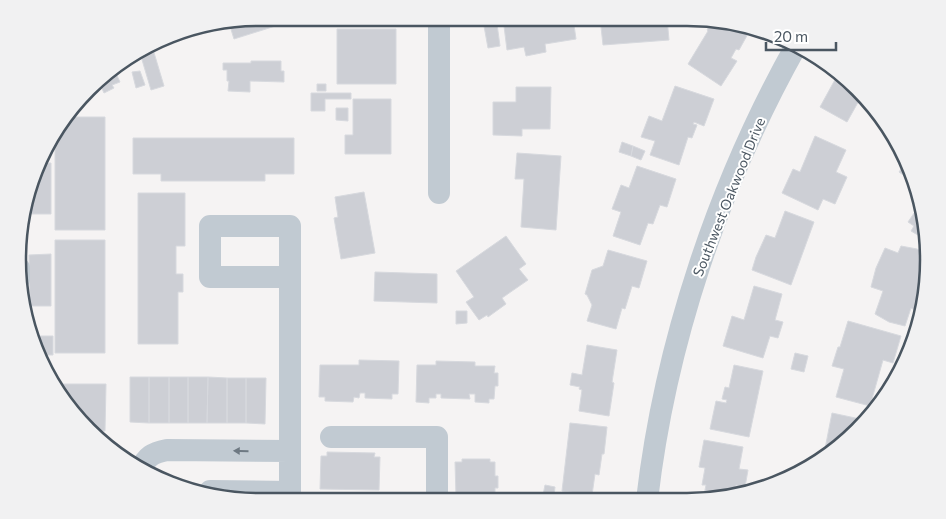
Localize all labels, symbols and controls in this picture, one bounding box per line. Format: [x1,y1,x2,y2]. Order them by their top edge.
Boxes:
scale bar [766,20,836,52]
text: 20 m [774,27,808,45]
street label: Southwest Oakwood Drive [689,115,768,279]
one-way arrow [233,447,249,455]

